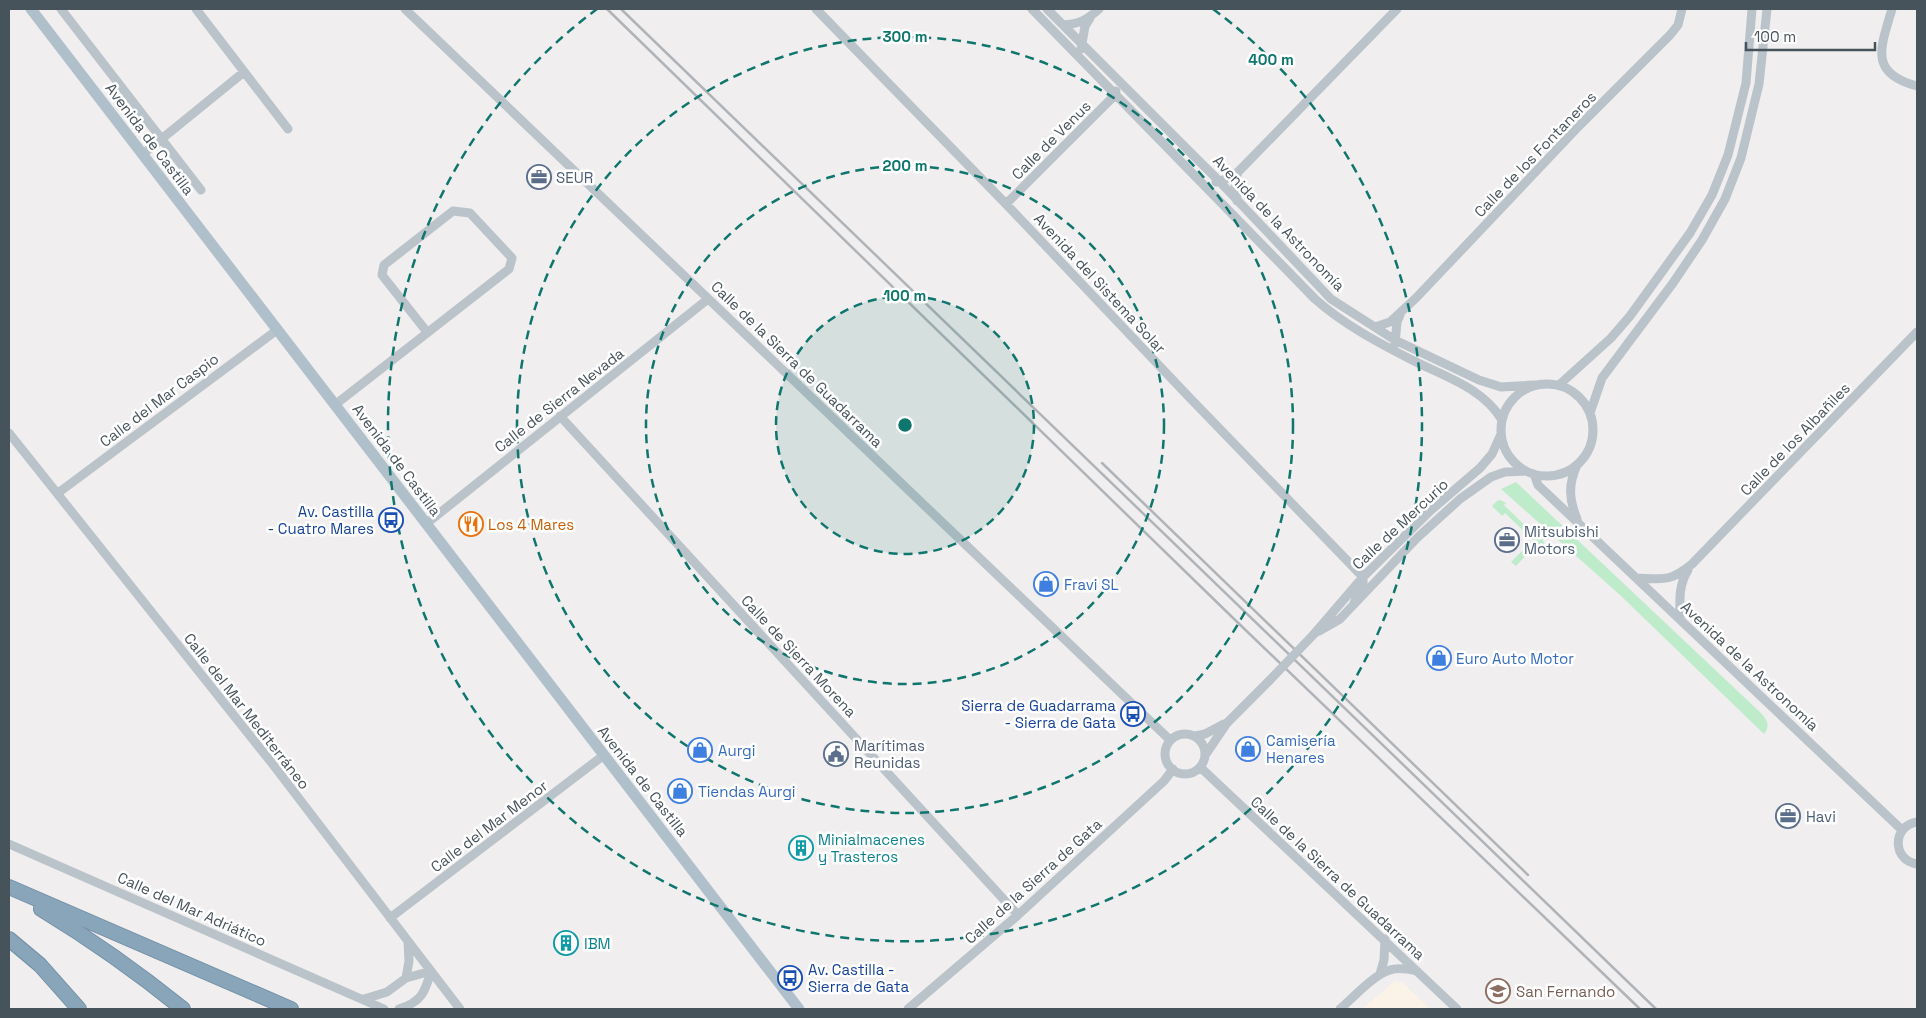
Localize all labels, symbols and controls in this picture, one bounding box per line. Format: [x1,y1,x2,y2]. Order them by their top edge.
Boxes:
scale bar [1746,20,1875,52]
text: 300 m [882,27,928,46]
text: 100 m [1754,27,1796,46]
text: 400 m [1248,50,1294,69]
street label: Avenida de Castilla [102,79,199,199]
street label: Calle de los Fontaneros [1470,87,1600,221]
street label: Calle de Venus [1007,96,1095,184]
street label: Avenida de la Astronomía [1209,151,1349,295]
text: 200 m [883,156,927,175]
office icon: SEUR [526,164,552,190]
place label: SEUR [556,168,593,187]
street label: Avenida del Sistema Solar [1030,209,1170,357]
street label: Calle de la Sierra de Guadarrama [707,277,887,452]
text: 100 m [884,286,926,305]
street label: Calle de Sierra Nevada [490,343,628,456]
street label: Calle del Mar Caspio [96,349,222,451]
street label: Calle de los Albañiles [1736,378,1854,500]
street label: Avenida de Castilla [349,400,446,520]
centre of rings [896,416,914,434]
street label: Calle de Mercurio [1348,475,1452,573]
place label: Av. Castilla - Cuatro Mares [268,502,374,538]
bus stop icon: Av. Castilla - Cuatro Mares [378,507,404,533]
restaurant icon: Los 4 Mares [458,511,484,537]
place label: Los 4 Mares [488,515,574,534]
place label: Mitsubishi Motors [1524,522,1599,558]
office icon: Mitsubishi Motors [1494,527,1520,553]
shop icon: Fravi SL [1033,571,1059,597]
place label: Fravi SL [1064,575,1119,594]
street label: Calle de Sierra Morena [737,591,861,721]
street label: Avenida de la Astronomía [1677,597,1823,735]
street label: Calle del Mar Mediterráneo [180,629,314,793]
shop icon: Euro Auto Motor [1426,645,1452,671]
place label: Euro Auto Motor [1456,649,1574,668]
place label: Sierra de Guadarrama - Sierra de Gata [961,696,1116,732]
bus stop icon: Sierra de Guadarrama - Sierra de Gata [1120,701,1146,727]
street label: Avenida de Castilla [594,722,692,841]
place label: Camisería Henares [1266,731,1336,767]
place label: Marítimas Reunidas [854,736,925,772]
shop icon: Camisería Henares [1235,736,1261,762]
shop icon: Aurgi [687,737,713,763]
place label: Aurgi [718,741,755,760]
public building icon: Marítimas Reunidas [823,741,849,767]
street label: Calle del Mar Menor [427,776,551,876]
shop icon: Tiendas Aurgi [667,778,693,804]
place label: Tiendas Aurgi [698,782,796,801]
street label: Calle de la Sierra de Guadarrama [1247,792,1429,964]
office icon: Havi [1775,803,1801,829]
place label: Havi [1806,807,1836,826]
street label: Calle de la Sierra de Gata [960,814,1106,948]
place label: Minialmacenes y Trasteros [818,830,925,866]
building icon: Minialmacenes y Trasteros [788,835,814,861]
street label: Calle del Mar Adriático [115,868,269,950]
building icon: IBM [553,930,579,956]
place label: IBM [584,934,611,953]
place label: Av. Castilla - Sierra de Gata [808,960,910,996]
bus stop icon: Av. Castilla - Sierra de Gata [777,965,803,991]
school or university icon: San Fernando [1485,978,1511,1004]
place label: San Fernando [1516,982,1615,1001]

